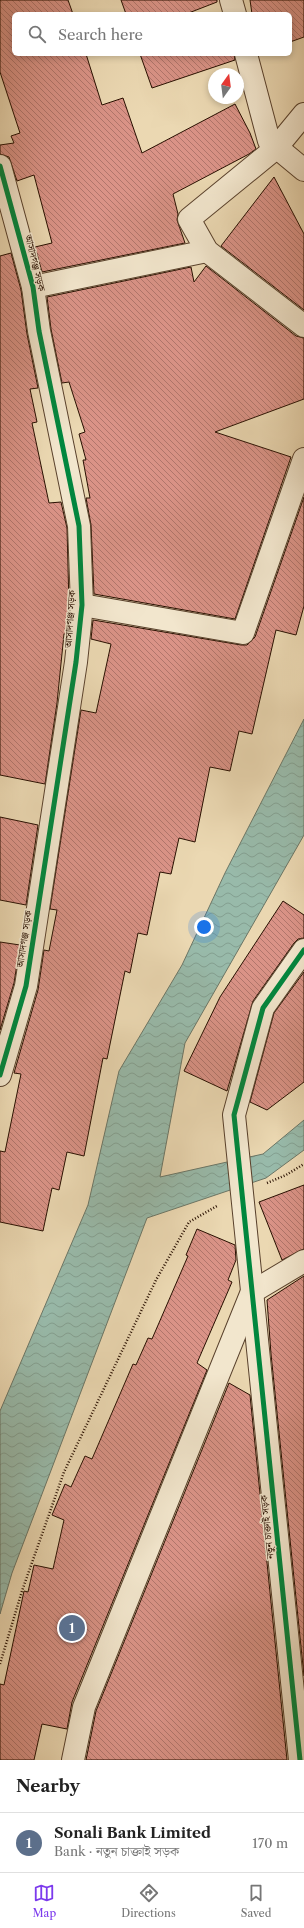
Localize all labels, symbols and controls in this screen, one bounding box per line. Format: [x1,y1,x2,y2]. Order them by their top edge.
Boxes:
search box [12,12,292,56]
icon: search [26,23,48,45]
text: Search here [58,25,143,44]
north arrow [208,68,244,104]
street label: আসাদগঞ্জ সড়ক [21,232,49,293]
street label: আসাদগঞ্জ সড়ক [61,589,79,649]
street label: আসাদগঞ্জ সড়ক [13,909,35,969]
your location [194,917,214,937]
street label: নতুন চাক্তাই সড়ক [257,1494,277,1560]
pin: 1 [59,1613,85,1643]
text: Nearby [16,1776,80,1796]
text: Sonali Bank Limited [54,1823,211,1842]
text: 1 [26,1835,32,1851]
text: 170 m [252,1835,288,1851]
text: Bank · নতুন চাক্তাই সড়ক [54,1843,179,1859]
tab: Map [33,1882,56,1920]
tab: Directions [121,1882,176,1920]
tab: Saved [241,1882,271,1920]

